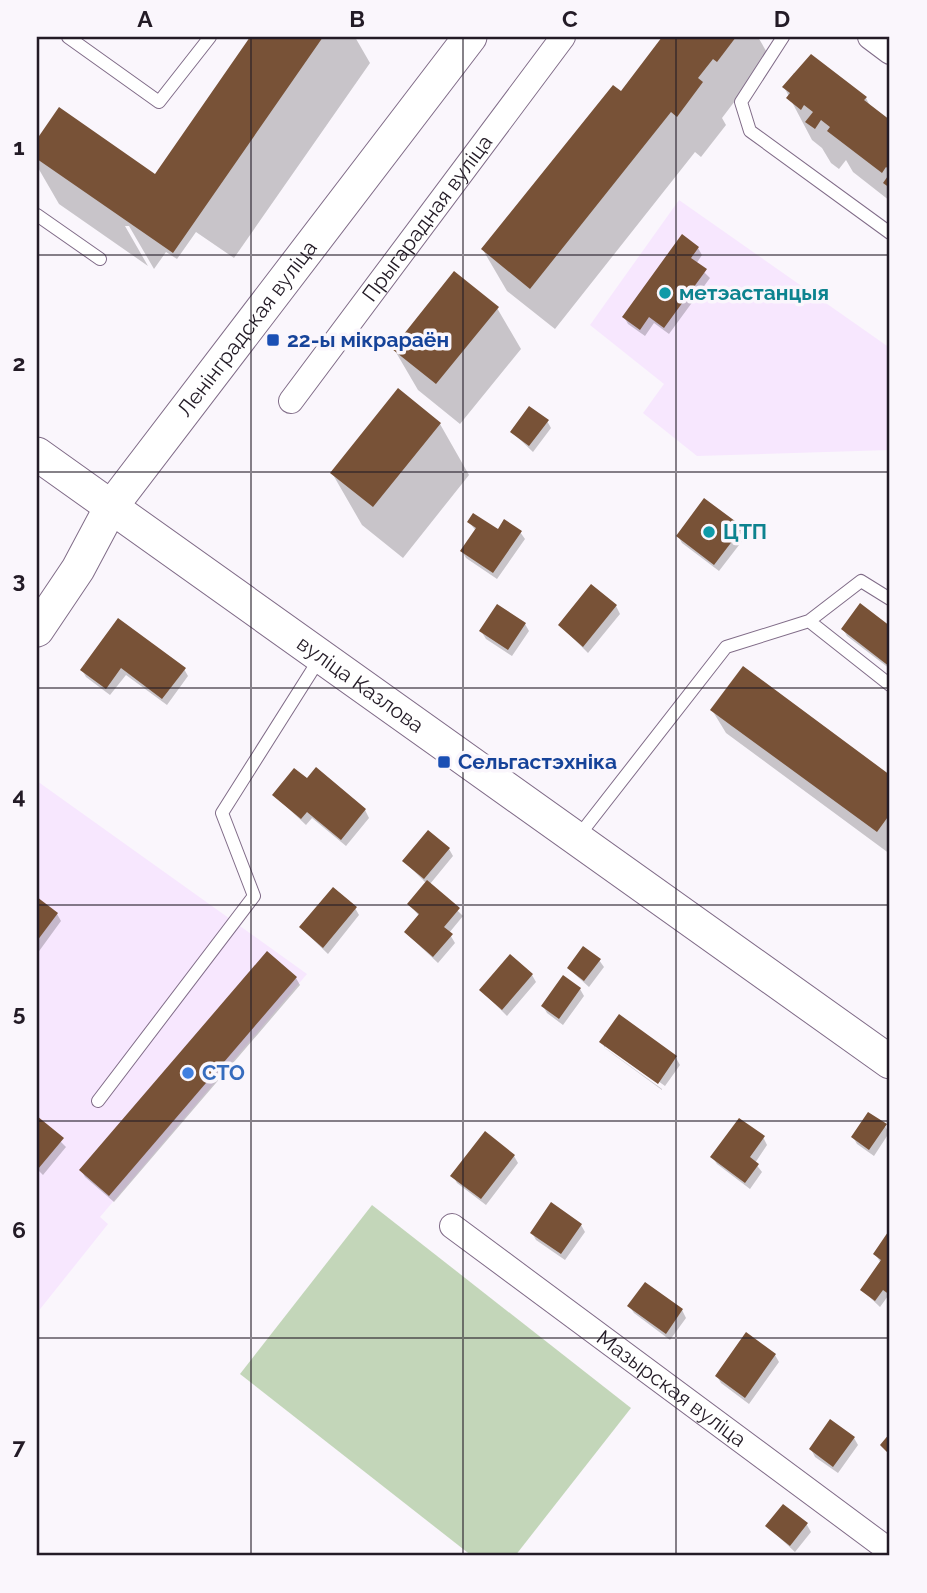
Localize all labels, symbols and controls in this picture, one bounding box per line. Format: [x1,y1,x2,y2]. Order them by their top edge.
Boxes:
text: A [137,5,153,32]
text: B [349,5,365,32]
text: C [562,5,578,32]
text: D [774,5,790,32]
street label: Прыгарадная вуліца [357,130,497,306]
text: 1 [13,133,25,160]
street label: Ленінградская вуліца [172,236,322,421]
place label: метэастанцыя [679,280,829,305]
marker: метэастанцыя [657,285,673,301]
place label: 22-ы мікрараён [287,327,449,352]
marker: 22-ы мікрараён [265,332,281,348]
text: 2 [13,349,25,376]
place label: ЦТП [723,519,767,544]
marker: ЦТП [701,524,717,540]
text: 3 [13,566,25,593]
street label: вуліца Казлова [292,630,429,738]
place label: Сельгастэхніка [458,749,617,774]
marker: Сельгастэхніка [436,754,452,770]
text: 4 [12,782,26,809]
text: 5 [13,999,26,1026]
place label: СТО [202,1060,245,1085]
marker: СТО [180,1065,196,1081]
text: 6 [12,1216,26,1243]
street label: Мазырская вуліца [592,1325,751,1452]
text: 7 [13,1432,26,1459]

